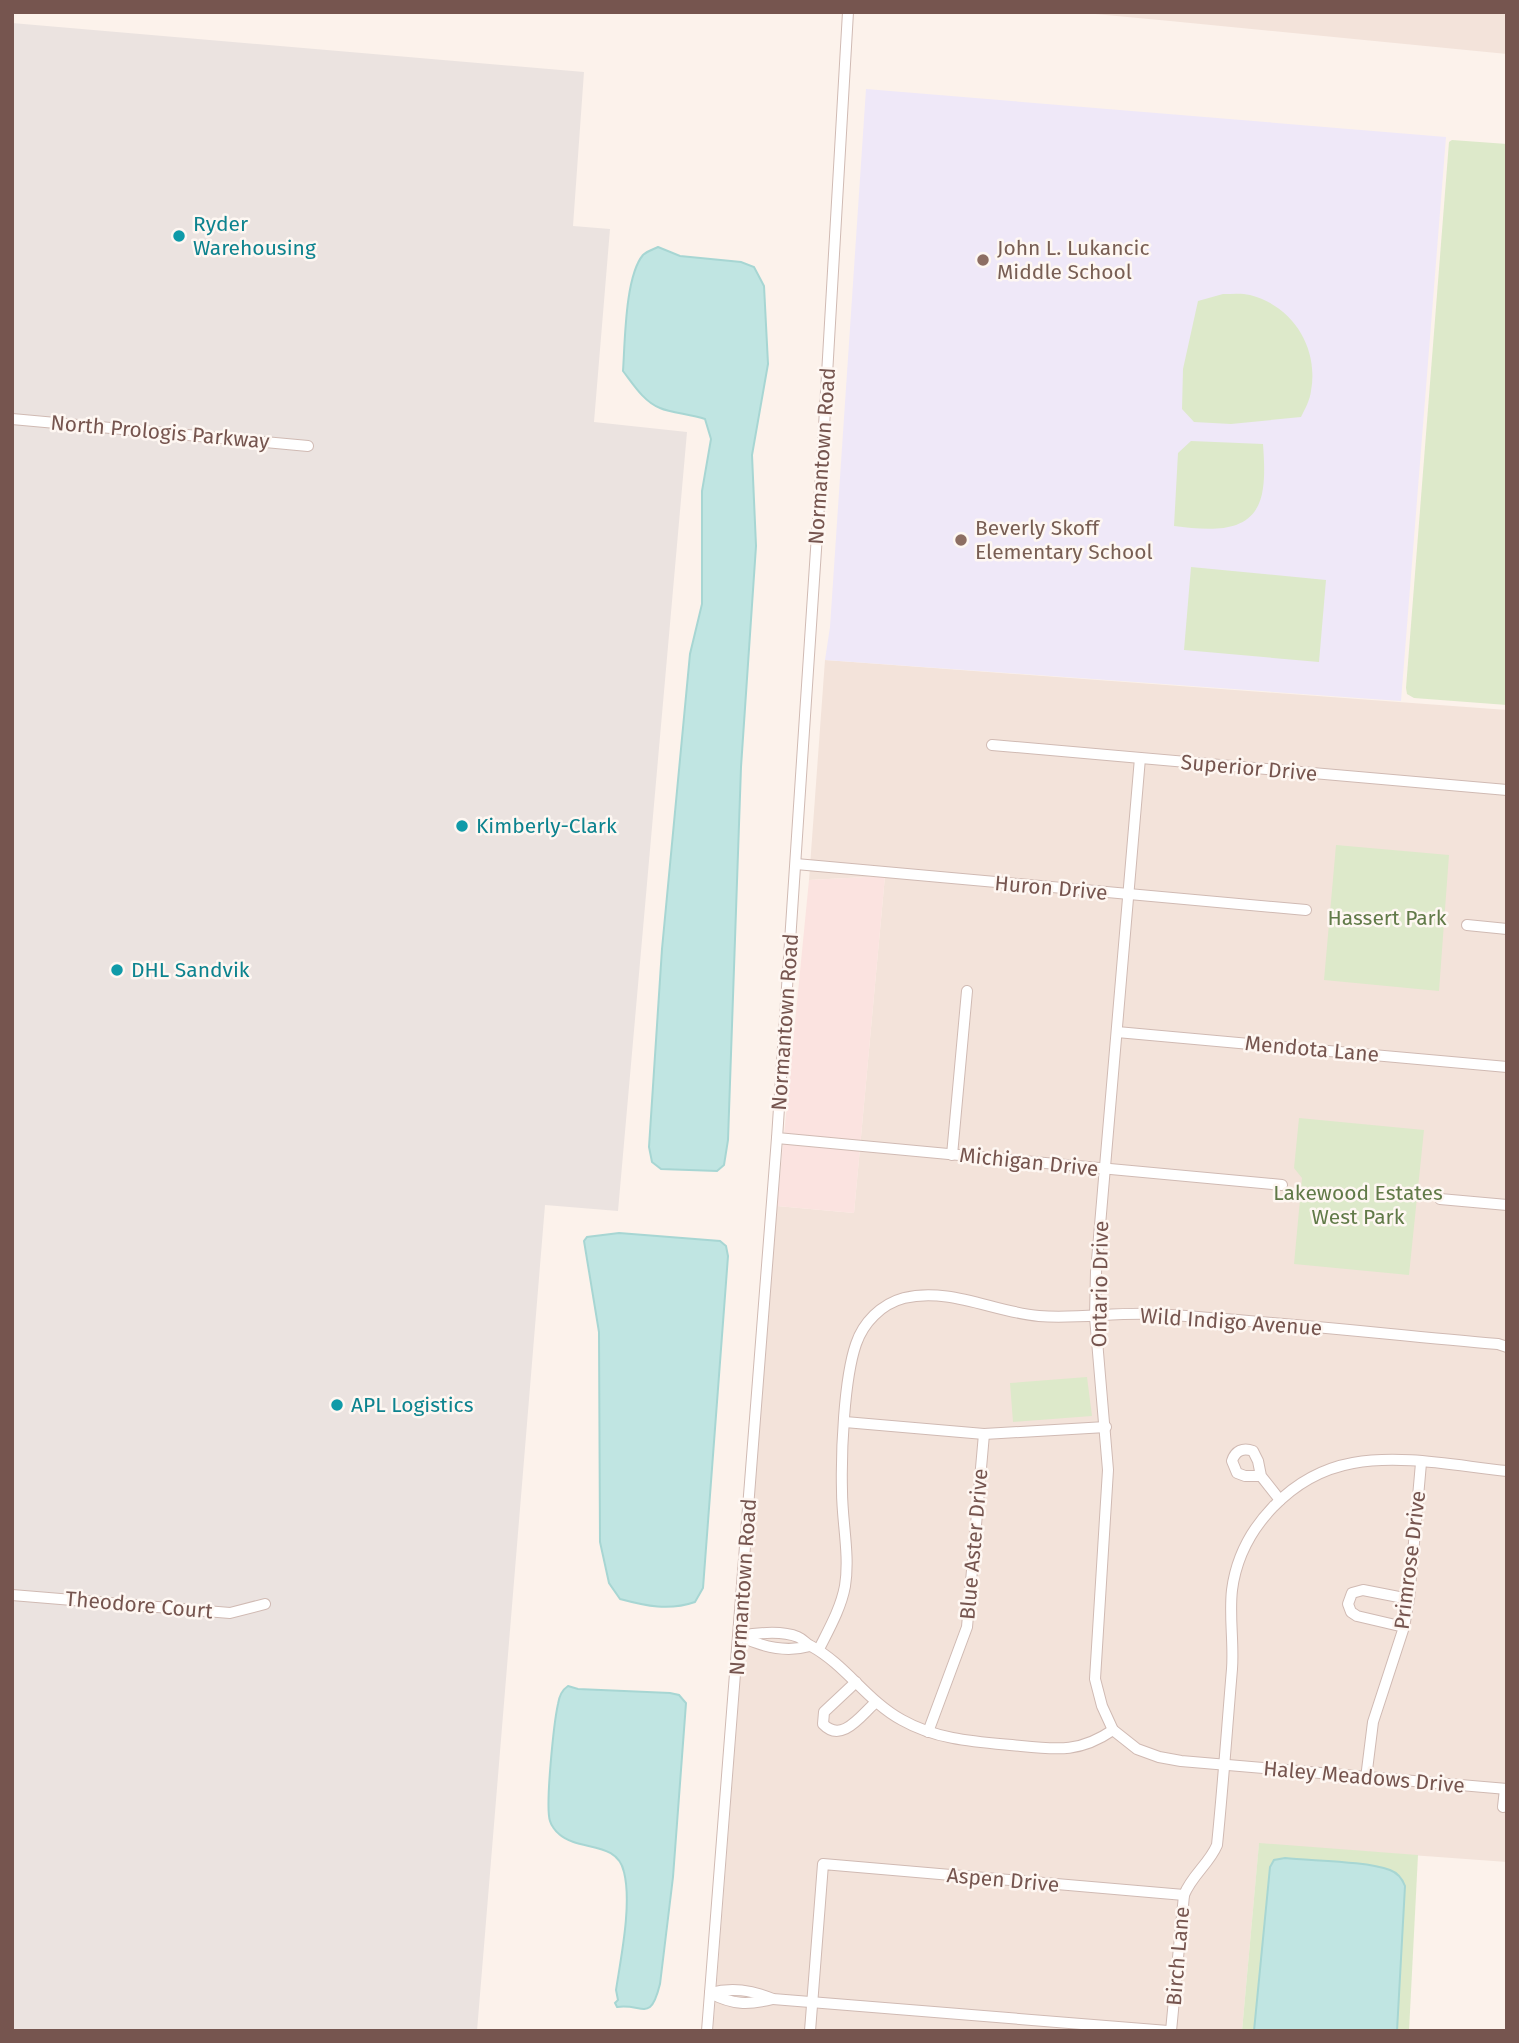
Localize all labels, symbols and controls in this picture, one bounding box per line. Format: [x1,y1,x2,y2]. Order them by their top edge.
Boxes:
place label: Ryder Warehousing [193,211,316,261]
marker: Ryder Warehousing [171,228,187,244]
place label: John L. Lukancic Middle School [997,235,1149,285]
marker: John L. Lukancic Middle School [975,252,991,268]
street label: Normantown Road [803,367,841,545]
street label: North Prologis Parkway [49,409,271,455]
place label: Beverly Skoff Elementary School [975,515,1153,565]
marker: Beverly Skoff Elementary School [953,532,969,548]
street label: Superior Drive [1180,749,1318,787]
place label: Kimberly-Clark [476,813,617,839]
marker: Kimberly-Clark [454,818,470,834]
street label: Huron Drive [993,870,1109,906]
park label: Hassert Park [1328,905,1447,931]
street label: Normantown Road [766,933,804,1111]
place label: DHL Sandvik [131,957,250,983]
marker: DHL Sandvik [109,962,125,978]
street label: Mendota Lane [1244,1030,1380,1068]
street label: Michigan Drive [958,1142,1100,1182]
park label: Lakewood Estates West Park [1273,1180,1443,1230]
street label: Ontario Drive [1086,1220,1114,1348]
street label: Wild Indigo Avenue [1139,1303,1323,1341]
place label: APL Logistics [351,1392,474,1418]
marker: APL Logistics [329,1397,345,1413]
street label: Blue Aster Drive [954,1467,994,1621]
street label: Primrose Drive [1389,1489,1431,1631]
street label: Normantown Road [724,1498,762,1676]
street label: Theodore Court [64,1586,214,1624]
street label: Haley Meadows Drive [1262,1755,1466,1799]
street label: Aspen Drive [946,1862,1060,1898]
street label: Birch Lane [1161,1905,1195,2007]

